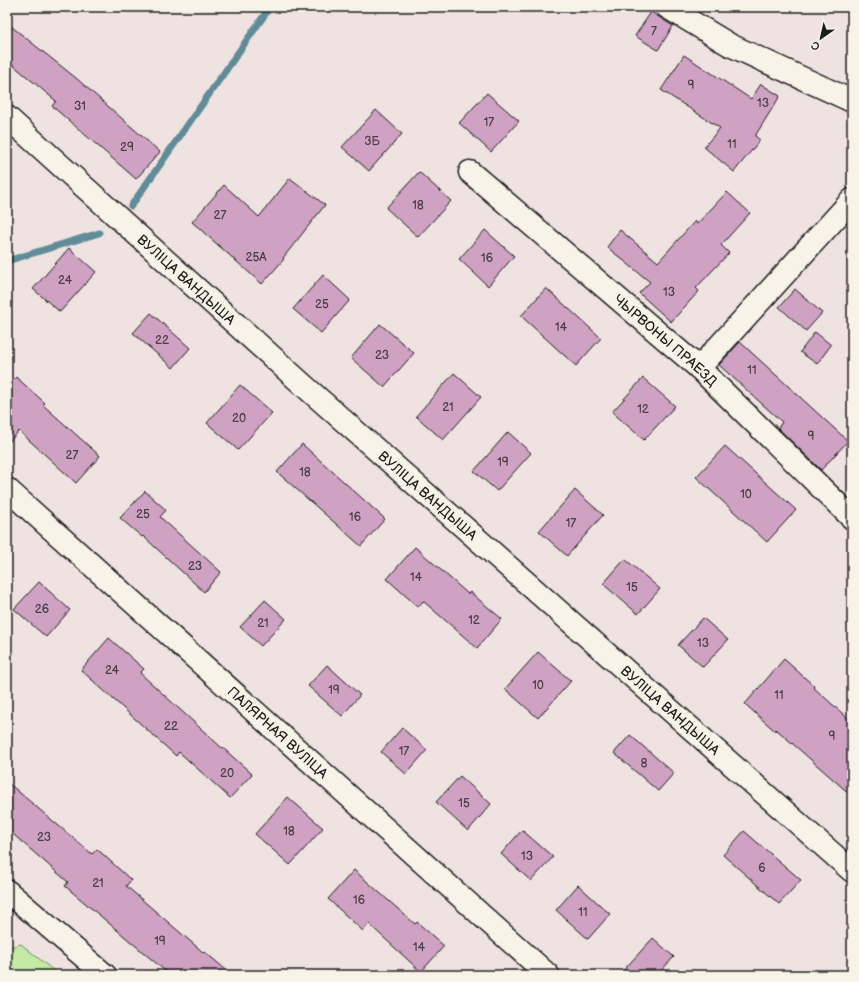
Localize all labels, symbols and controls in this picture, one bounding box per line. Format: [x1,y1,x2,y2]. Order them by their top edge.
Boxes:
north arrow [801,18,841,58]
house number: 7 [651,24,657,39]
text: С [809,38,822,53]
house number: 9 [688,78,695,93]
house number: 13 [757,96,769,111]
house number: 31 [74,99,86,114]
house number: 17 [484,115,494,130]
house number: 3Б [364,134,381,149]
house number: 11 [727,137,737,152]
house number: 29 [120,140,134,155]
house number: 18 [412,198,424,213]
house number: 27 [214,208,227,223]
street label: ВУЛІЦА ВАНДЫША [134,231,239,328]
house number: 25А [245,250,267,265]
house number: 16 [481,251,493,266]
house number: 24 [58,273,73,288]
house number: 13 [663,285,675,300]
street label: ЧЫРВОНЫ ПРАЕЗД [610,290,721,390]
house number: 25 [315,297,329,312]
house number: 14 [555,320,568,335]
house number: 22 [155,333,169,348]
house number: 23 [375,348,389,363]
house number: 11 [747,363,757,378]
house number: 21 [442,400,454,415]
house number: 12 [637,402,649,417]
house number: 20 [232,411,246,426]
house number: 9 [808,429,815,444]
street label: ВУЛІЦА ВАНДЫША [375,447,481,544]
house number: 27 [66,448,79,463]
house number: 19 [497,455,509,470]
house number: 18 [299,465,311,480]
house number: 10 [740,487,752,502]
house number: 25 [136,507,150,522]
house number: 16 [349,510,361,525]
house number: 17 [566,516,576,531]
house number: 23 [188,559,202,574]
house number: 14 [410,570,423,585]
house number: 15 [626,580,638,595]
house number: 26 [35,602,49,617]
house number: 12 [468,613,480,628]
house number: 21 [257,616,269,631]
house number: 13 [697,636,709,651]
street label: ВУЛІЦА ВАНДЫША [618,662,724,759]
house number: 24 [105,663,120,678]
house number: 10 [532,678,544,693]
street label: ПАЛЯРНАЯ ВУЛІЦА [224,683,332,782]
house number: 19 [328,683,340,698]
house number: 11 [774,688,784,703]
house number: 22 [164,719,178,734]
house number: 9 [829,729,836,744]
house number: 17 [399,744,409,759]
house number: 8 [641,756,648,771]
house number: 20 [220,766,234,781]
house number: 15 [458,796,470,811]
house number: 18 [283,824,295,839]
house number: 23 [37,830,51,845]
house number: 13 [521,849,533,864]
house number: 6 [758,861,766,876]
house number: 21 [92,876,104,891]
house number: 16 [353,893,365,908]
house number: 11 [578,905,588,920]
house number: 19 [154,934,166,949]
house number: 14 [413,940,426,955]

